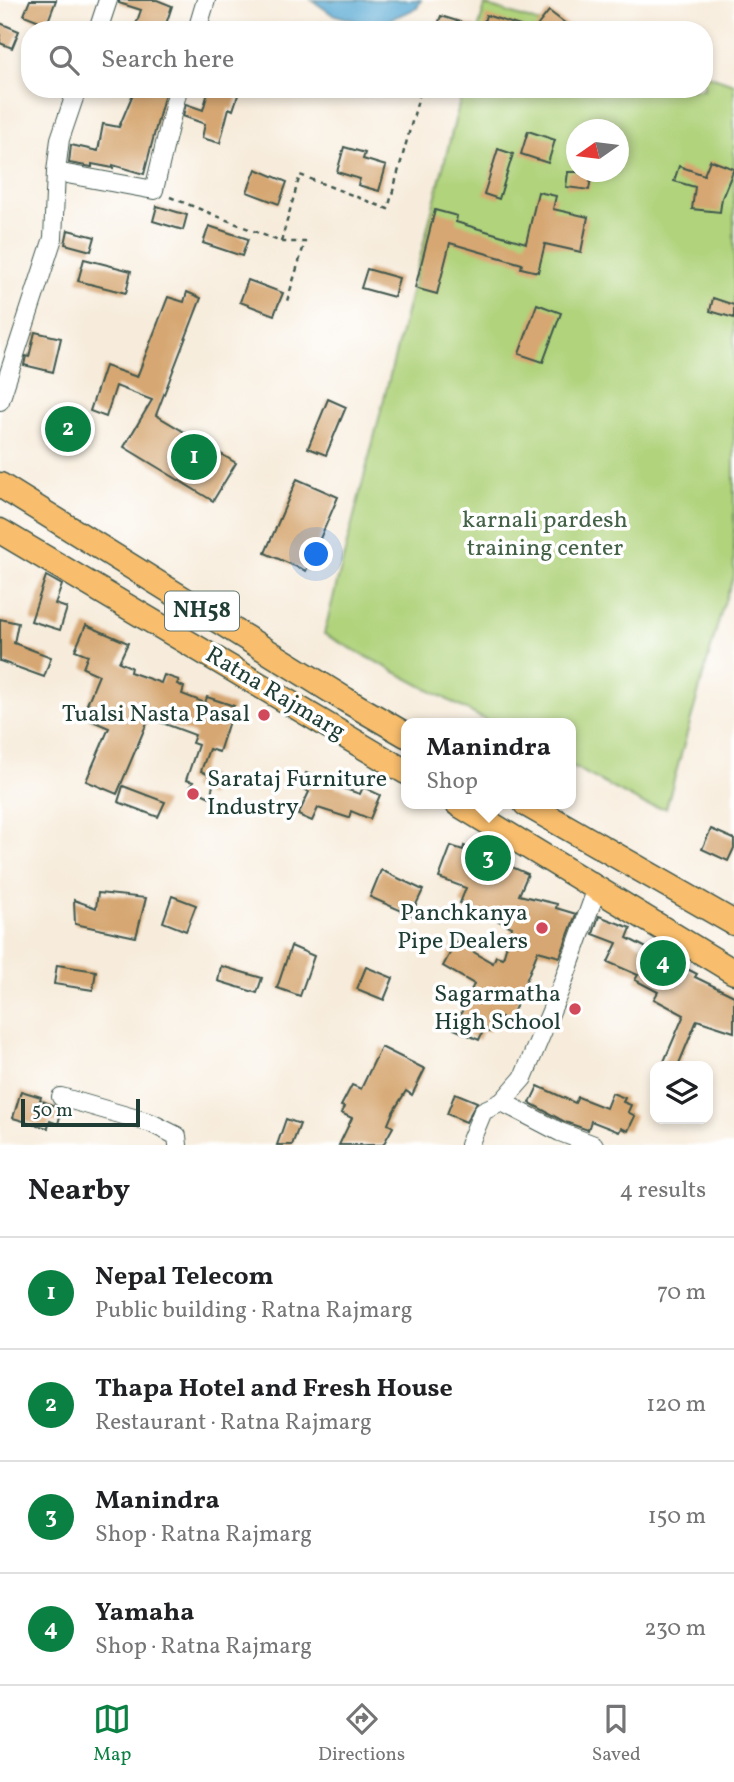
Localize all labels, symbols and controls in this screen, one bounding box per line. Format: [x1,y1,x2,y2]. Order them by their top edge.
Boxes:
search box [21,21,713,98]
icon: search [45,41,83,79]
text: Search here [101,42,234,78]
north arrow [566,119,629,182]
pin: 2 [45,403,91,455]
pin: 1 [171,431,217,483]
park label: karnali pardesh training center [462,504,628,566]
your location [299,537,333,571]
road number: NH58 [165,592,239,631]
street label: Ratna Rajmarg [198,639,352,749]
place label: Tualsi Nasta Pasal [62,698,250,732]
marker: Tualsi Nasta Pasal [256,707,272,723]
popup [401,718,576,809]
text: Manindra [426,730,551,766]
place label: Sarataj Furniture Industry [207,763,387,825]
text: Shop [426,766,478,798]
marker: Sarataj Furniture Industry [185,786,201,802]
pin: 3 [465,832,511,884]
place label: Panchkanya Pipe Dealers [397,897,528,959]
marker: Panchkanya Pipe Dealers [534,920,550,936]
pin: 4 [640,937,686,989]
place label: Sagarmatha High School [434,978,561,1040]
marker: Sagarmatha High School [567,1001,583,1017]
map controls [650,1061,713,1124]
button: layers [650,1061,713,1124]
scale bar [21,1096,140,1128]
text: 50 m [32,1098,73,1124]
text: Nearby [28,1170,130,1212]
text: 4 results [620,1175,706,1207]
text: Nepal Telecom [95,1259,274,1295]
text: 1 [46,1277,56,1309]
text: 70 m [657,1277,706,1309]
text: Public building · Ratna Rajmarg [95,1295,412,1327]
text: Thapa Hotel and Fresh House [95,1371,453,1407]
text: 2 [45,1389,57,1421]
text: 120 m [646,1389,706,1421]
text: Restaurant · Ratna Rajmarg [95,1407,372,1439]
text: Manindra [95,1483,220,1519]
text: 3 [45,1501,57,1533]
text: 150 m [648,1501,706,1533]
text: Shop · Ratna Rajmarg [95,1519,312,1551]
text: Yamaha [95,1595,194,1631]
text: 4 [44,1613,58,1645]
text: 230 m [644,1613,706,1645]
text: Shop · Ratna Rajmarg [95,1631,312,1663]
tab: Map [93,1700,131,1768]
tab: Directions [318,1700,405,1768]
tab: Saved [592,1700,641,1768]

